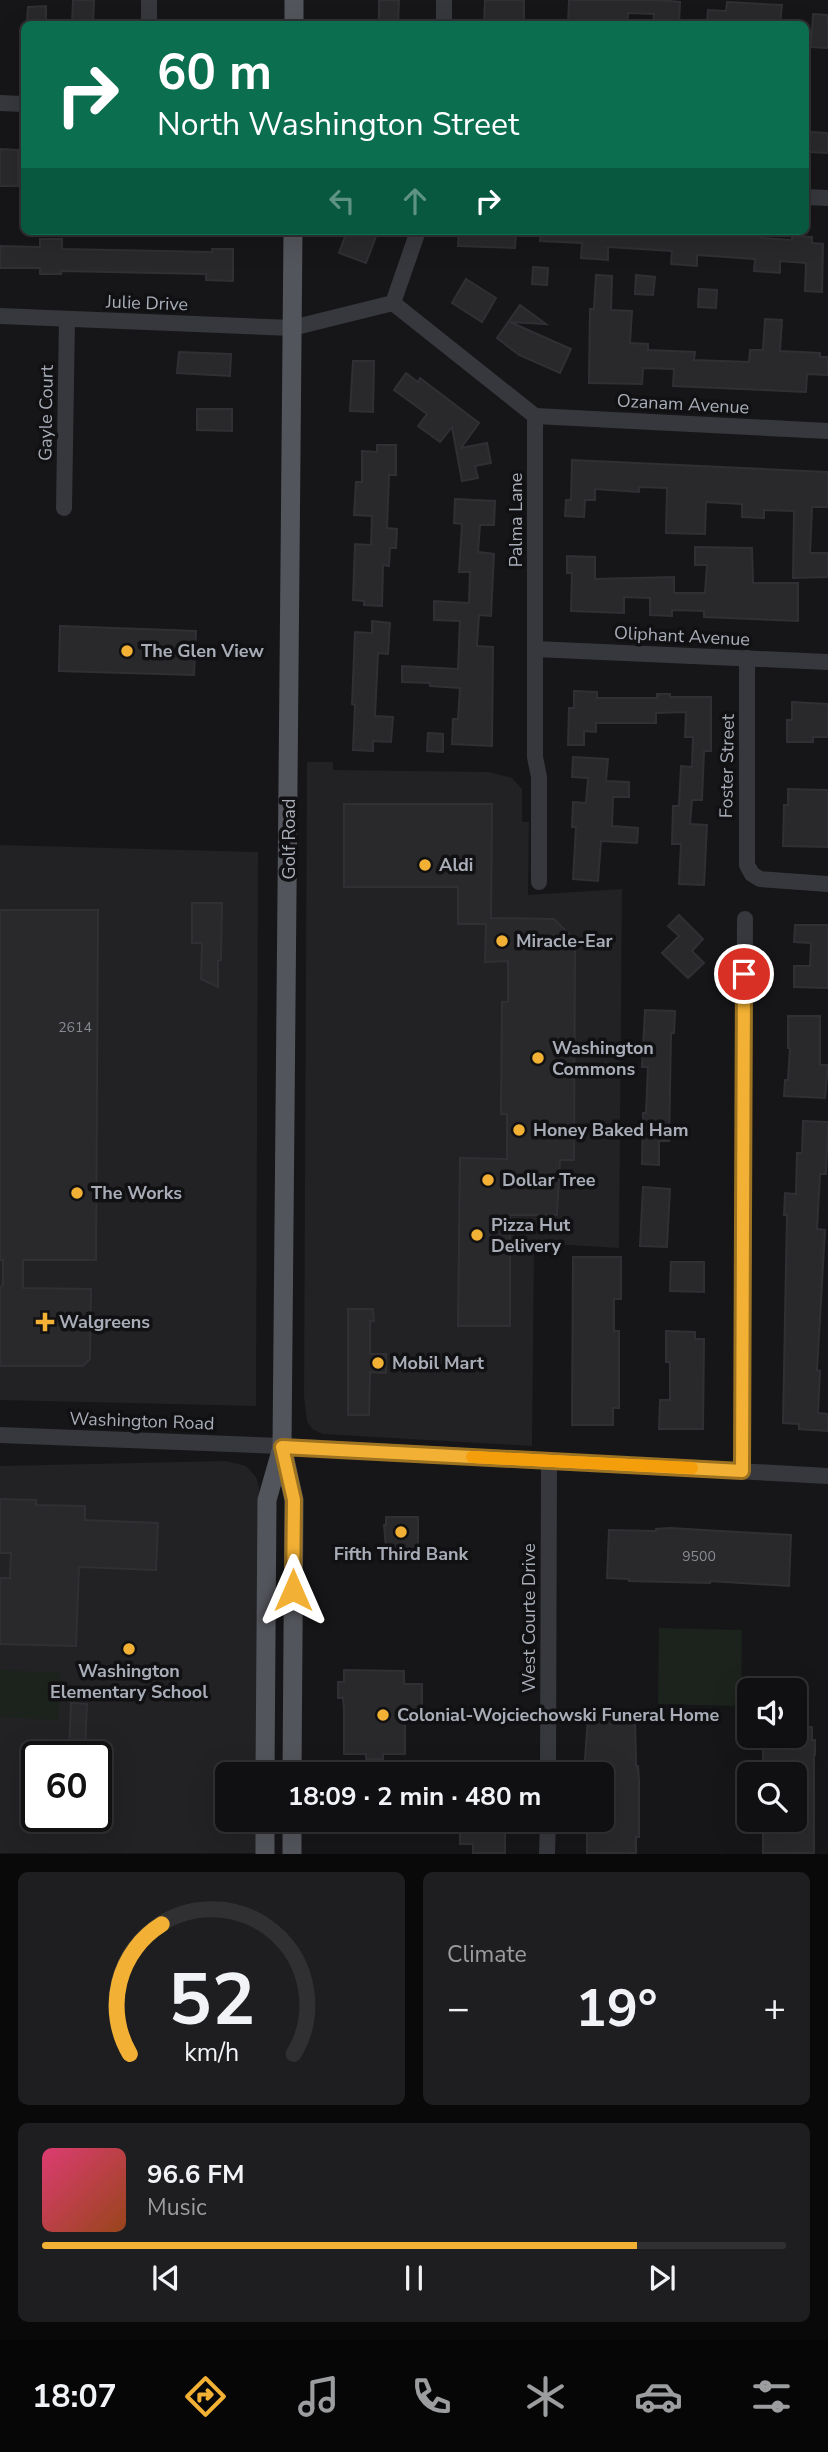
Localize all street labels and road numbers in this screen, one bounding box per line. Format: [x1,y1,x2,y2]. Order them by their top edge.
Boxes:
street label: Julie Drive [104,290,189,316]
street label: Gayle Court [33,364,59,461]
street label: Ozanam Avenue [616,389,750,419]
street label: Palma Lane [504,473,528,567]
street label: Oliphant Avenue [613,620,751,652]
street label: Foster Street [714,713,740,818]
street label: Golf Road [277,799,301,879]
street label: Washington Road [69,1406,215,1436]
street label: West Courte Drive [517,1543,541,1693]

